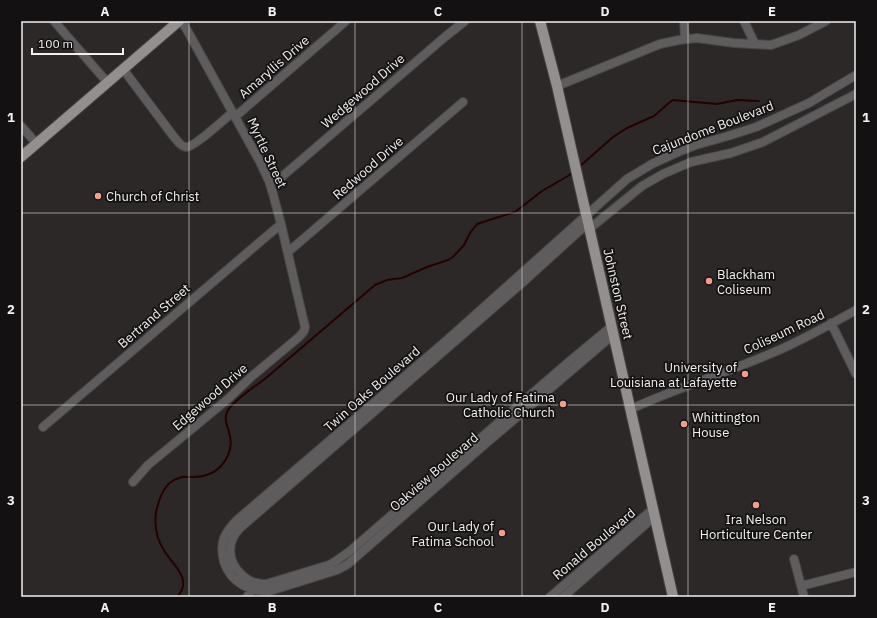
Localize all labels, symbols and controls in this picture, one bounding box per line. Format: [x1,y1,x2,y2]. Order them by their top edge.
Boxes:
text: A [101,3,110,20]
text: B [268,3,277,20]
text: C [434,3,443,20]
text: D [600,3,610,20]
text: E [768,3,776,20]
scale bar [32,30,123,56]
street label: Amaryllis Drive [235,32,313,102]
text: 100 m [38,36,73,51]
street label: Wedgewood Drive [318,50,408,132]
street label: Cajundome Boulevard [650,97,776,159]
text: 1 [7,109,15,126]
text: 1 [862,109,870,126]
street label: Myrtle Street [243,115,291,191]
street label: Redwood Drive [329,133,407,203]
place label: Church of Christ [106,188,199,205]
marker: Church of Christ [93,191,103,201]
street label: Johnston Street [599,247,637,341]
place label: Blackham Coliseum [717,266,775,298]
marker: Blackham Coliseum [704,276,714,286]
street label: Bertrand Street [114,280,194,352]
text: 2 [7,301,15,318]
text: 2 [862,301,870,318]
street label: Coliseum Road [741,306,827,358]
street label: Twin Oaks Boulevard [320,343,424,435]
place label: University of Louisiana at Lafayette [610,359,737,391]
street label: Edgewood Drive [169,360,251,434]
marker: University of Louisiana at Lafayette [740,369,750,379]
place label: Our Lady of Fatima Catholic Church [446,389,555,421]
marker: Our Lady of Fatima Catholic Church [558,399,568,409]
place label: Whittington House [692,409,760,441]
marker: Whittington House [679,419,689,429]
street label: Oakview Boulevard [386,429,482,515]
text: 3 [7,492,15,509]
text: 3 [862,492,870,509]
marker: Ira Nelson Horticulture Center [751,500,761,510]
street label: Ronald Boulevard [549,504,639,584]
place label: Ira Nelson Horticulture Center [700,511,812,543]
place label: Our Lady of Fatima School [412,518,494,550]
marker: Our Lady of Fatima School [497,528,507,538]
text: A [101,599,110,616]
text: B [268,599,277,616]
text: C [434,599,443,616]
text: D [600,599,610,616]
text: E [768,599,776,616]

